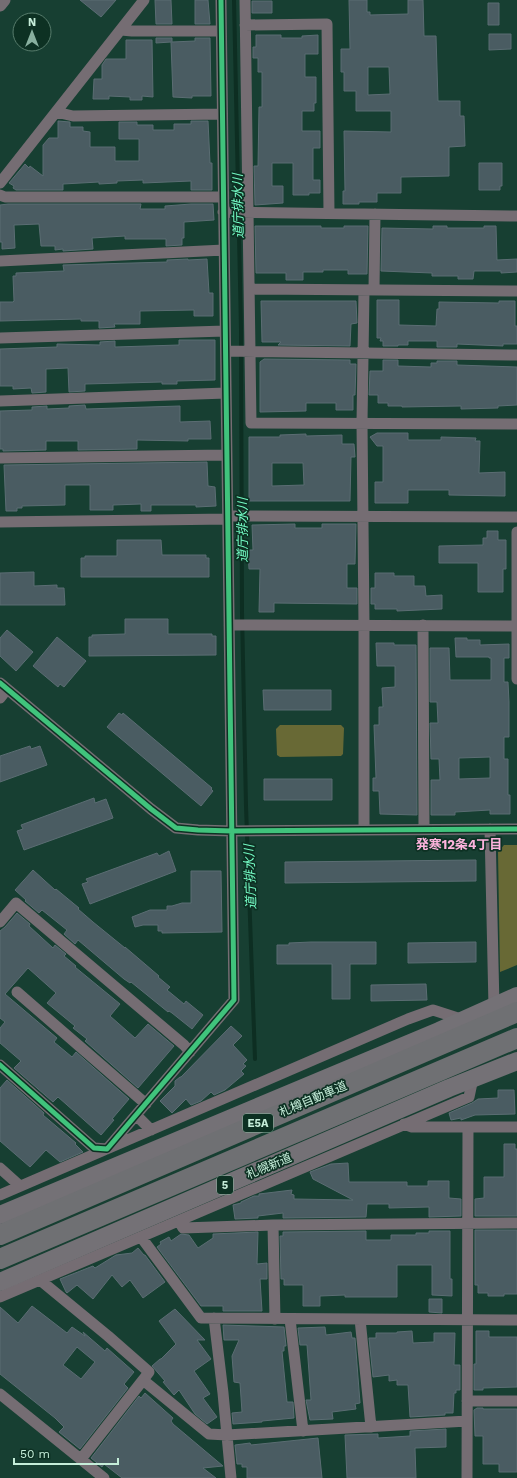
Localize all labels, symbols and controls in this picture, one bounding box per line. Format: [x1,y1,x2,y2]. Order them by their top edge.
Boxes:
north arrow [12,12,52,52]
text: N [28,16,36,29]
water label: 道庁排水川 [230,171,246,239]
water label: 道庁排水川 [235,496,250,563]
district label: 発寒12条4丁目 [416,837,502,852]
water label: 道庁排水川 [241,842,259,910]
street label: 札樽自動車道 [277,1078,349,1120]
road number: E5A [243,1114,273,1132]
street label: 札幌新道 [244,1150,294,1182]
road number: 5 [217,1176,233,1194]
scale bar [14,1440,118,1466]
text: 50 m [20,1447,50,1461]

